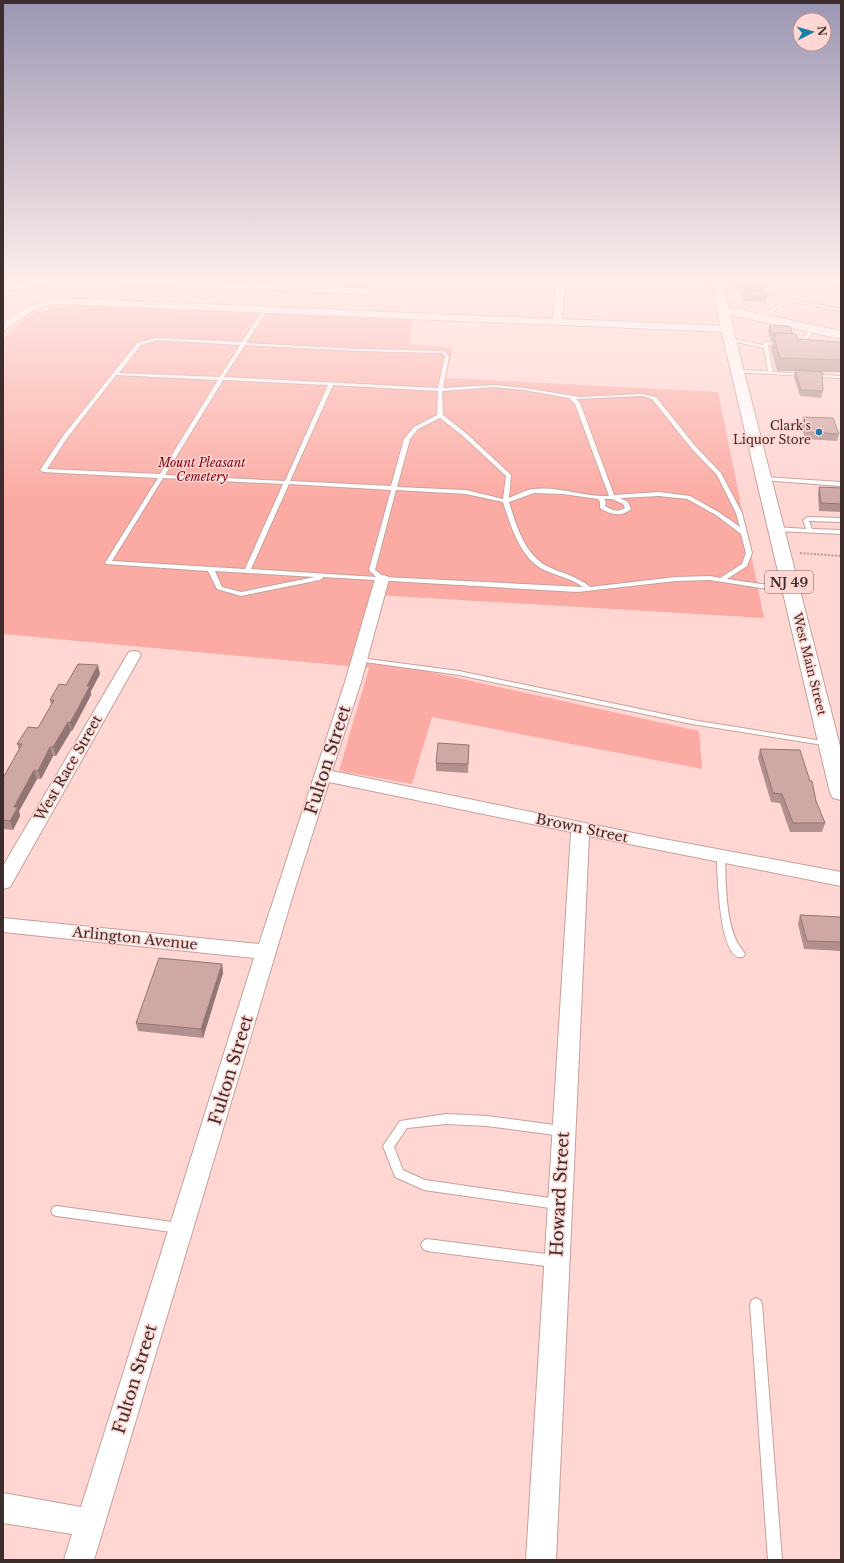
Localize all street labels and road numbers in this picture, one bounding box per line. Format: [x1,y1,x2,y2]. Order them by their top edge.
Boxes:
road number: NJ 49 [765,571,813,593]
street label: West Main Street [790,610,830,717]
street label: Fulton Street [300,702,356,817]
street label: West Race Street [30,711,106,825]
street label: Brown Street [534,809,630,847]
street label: Arlington Avenue [71,922,198,954]
street label: Fulton Street [204,1012,258,1127]
street label: Howard Street [546,1130,574,1257]
street label: Fulton Street [108,1321,162,1436]

